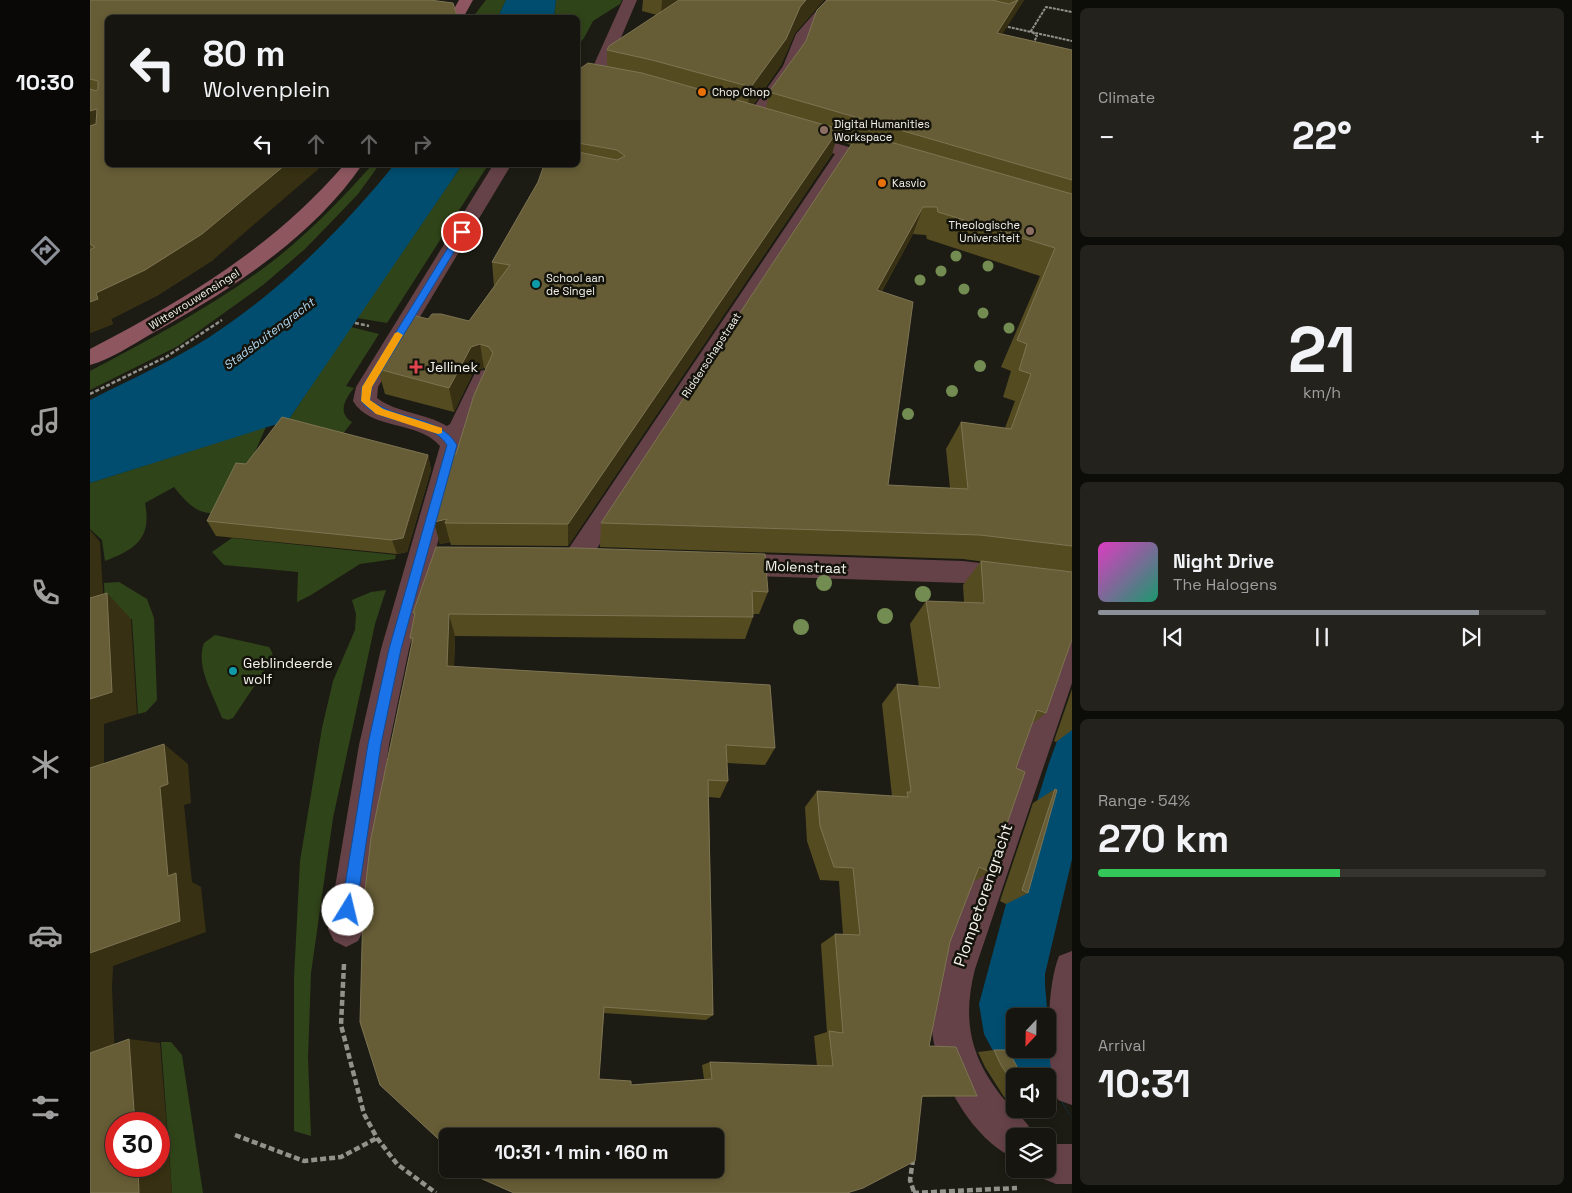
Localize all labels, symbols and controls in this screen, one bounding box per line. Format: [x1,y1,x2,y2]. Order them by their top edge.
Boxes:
text: 80 m [203,32,285,76]
icon: left [120,35,185,100]
text: 10:30 [16,68,74,96]
text: Wolvenplein [203,75,330,103]
place label: Chop Chop [712,85,770,99]
marker: Chop Chop [696,86,708,98]
text: Climate [1098,87,1155,108]
text: 22° [1292,112,1352,160]
place label: Digital Humanities Workspace [834,117,930,144]
text: − [1098,119,1115,155]
text: + [1529,119,1546,155]
marker: Digital Humanities Workspace [818,124,830,136]
icon: left [249,130,277,158]
icon: ahead [302,130,330,158]
icon: ahead [355,130,383,158]
icon: right [408,130,436,158]
place label: Kasvio [892,176,926,190]
marker: Kasvio [876,177,888,189]
pin [441,211,483,253]
icon: arrive [448,218,476,246]
place label: Theologische Universiteit [949,218,1020,245]
marker: Theologische Universiteit [1024,225,1036,237]
icon: directions [28,233,63,268]
street label: Wittevrouwensingel [146,265,242,333]
place label: School aan de Singel [546,271,605,298]
marker: School aan de Singel [530,278,542,290]
water label: Stadsbuitengracht [220,294,319,374]
text: 21 [1288,308,1356,391]
street label: Ridderschapstraat [678,310,744,400]
place label: Jellinek [427,358,478,376]
marker: Jellinek [409,360,423,374]
text: km/h [1303,382,1341,403]
icon: music [28,404,63,439]
text: Night Drive [1173,549,1274,574]
street label: Molenstraat [765,557,847,577]
text: The Halogens [1173,574,1277,595]
icon: phone [28,575,63,610]
icon: previous [1159,623,1187,651]
icon: pause [1308,623,1336,651]
icon: next [1457,623,1485,651]
place label: Geblindeerde wolf [243,654,333,688]
marker: Geblindeerde wolf [227,665,239,677]
icon: climate [28,747,63,782]
text: Range · 54% [1098,790,1190,811]
text: 270 km [1098,815,1229,863]
street label: Plompetorengracht [949,821,1017,969]
position arrow [321,883,373,935]
icon: car [28,918,63,953]
north arrow [1006,1008,1056,1058]
map controls [1006,1008,1056,1178]
text: Arrival [1098,1035,1146,1056]
text: 10:31 [1098,1060,1191,1108]
button: sound [1006,1068,1056,1118]
icon: filters [28,1090,63,1125]
speed limit sign: 30 [105,1112,170,1177]
button: layers [1006,1128,1056,1178]
text: 10:31 · 1 min · 160 m [494,1140,669,1165]

